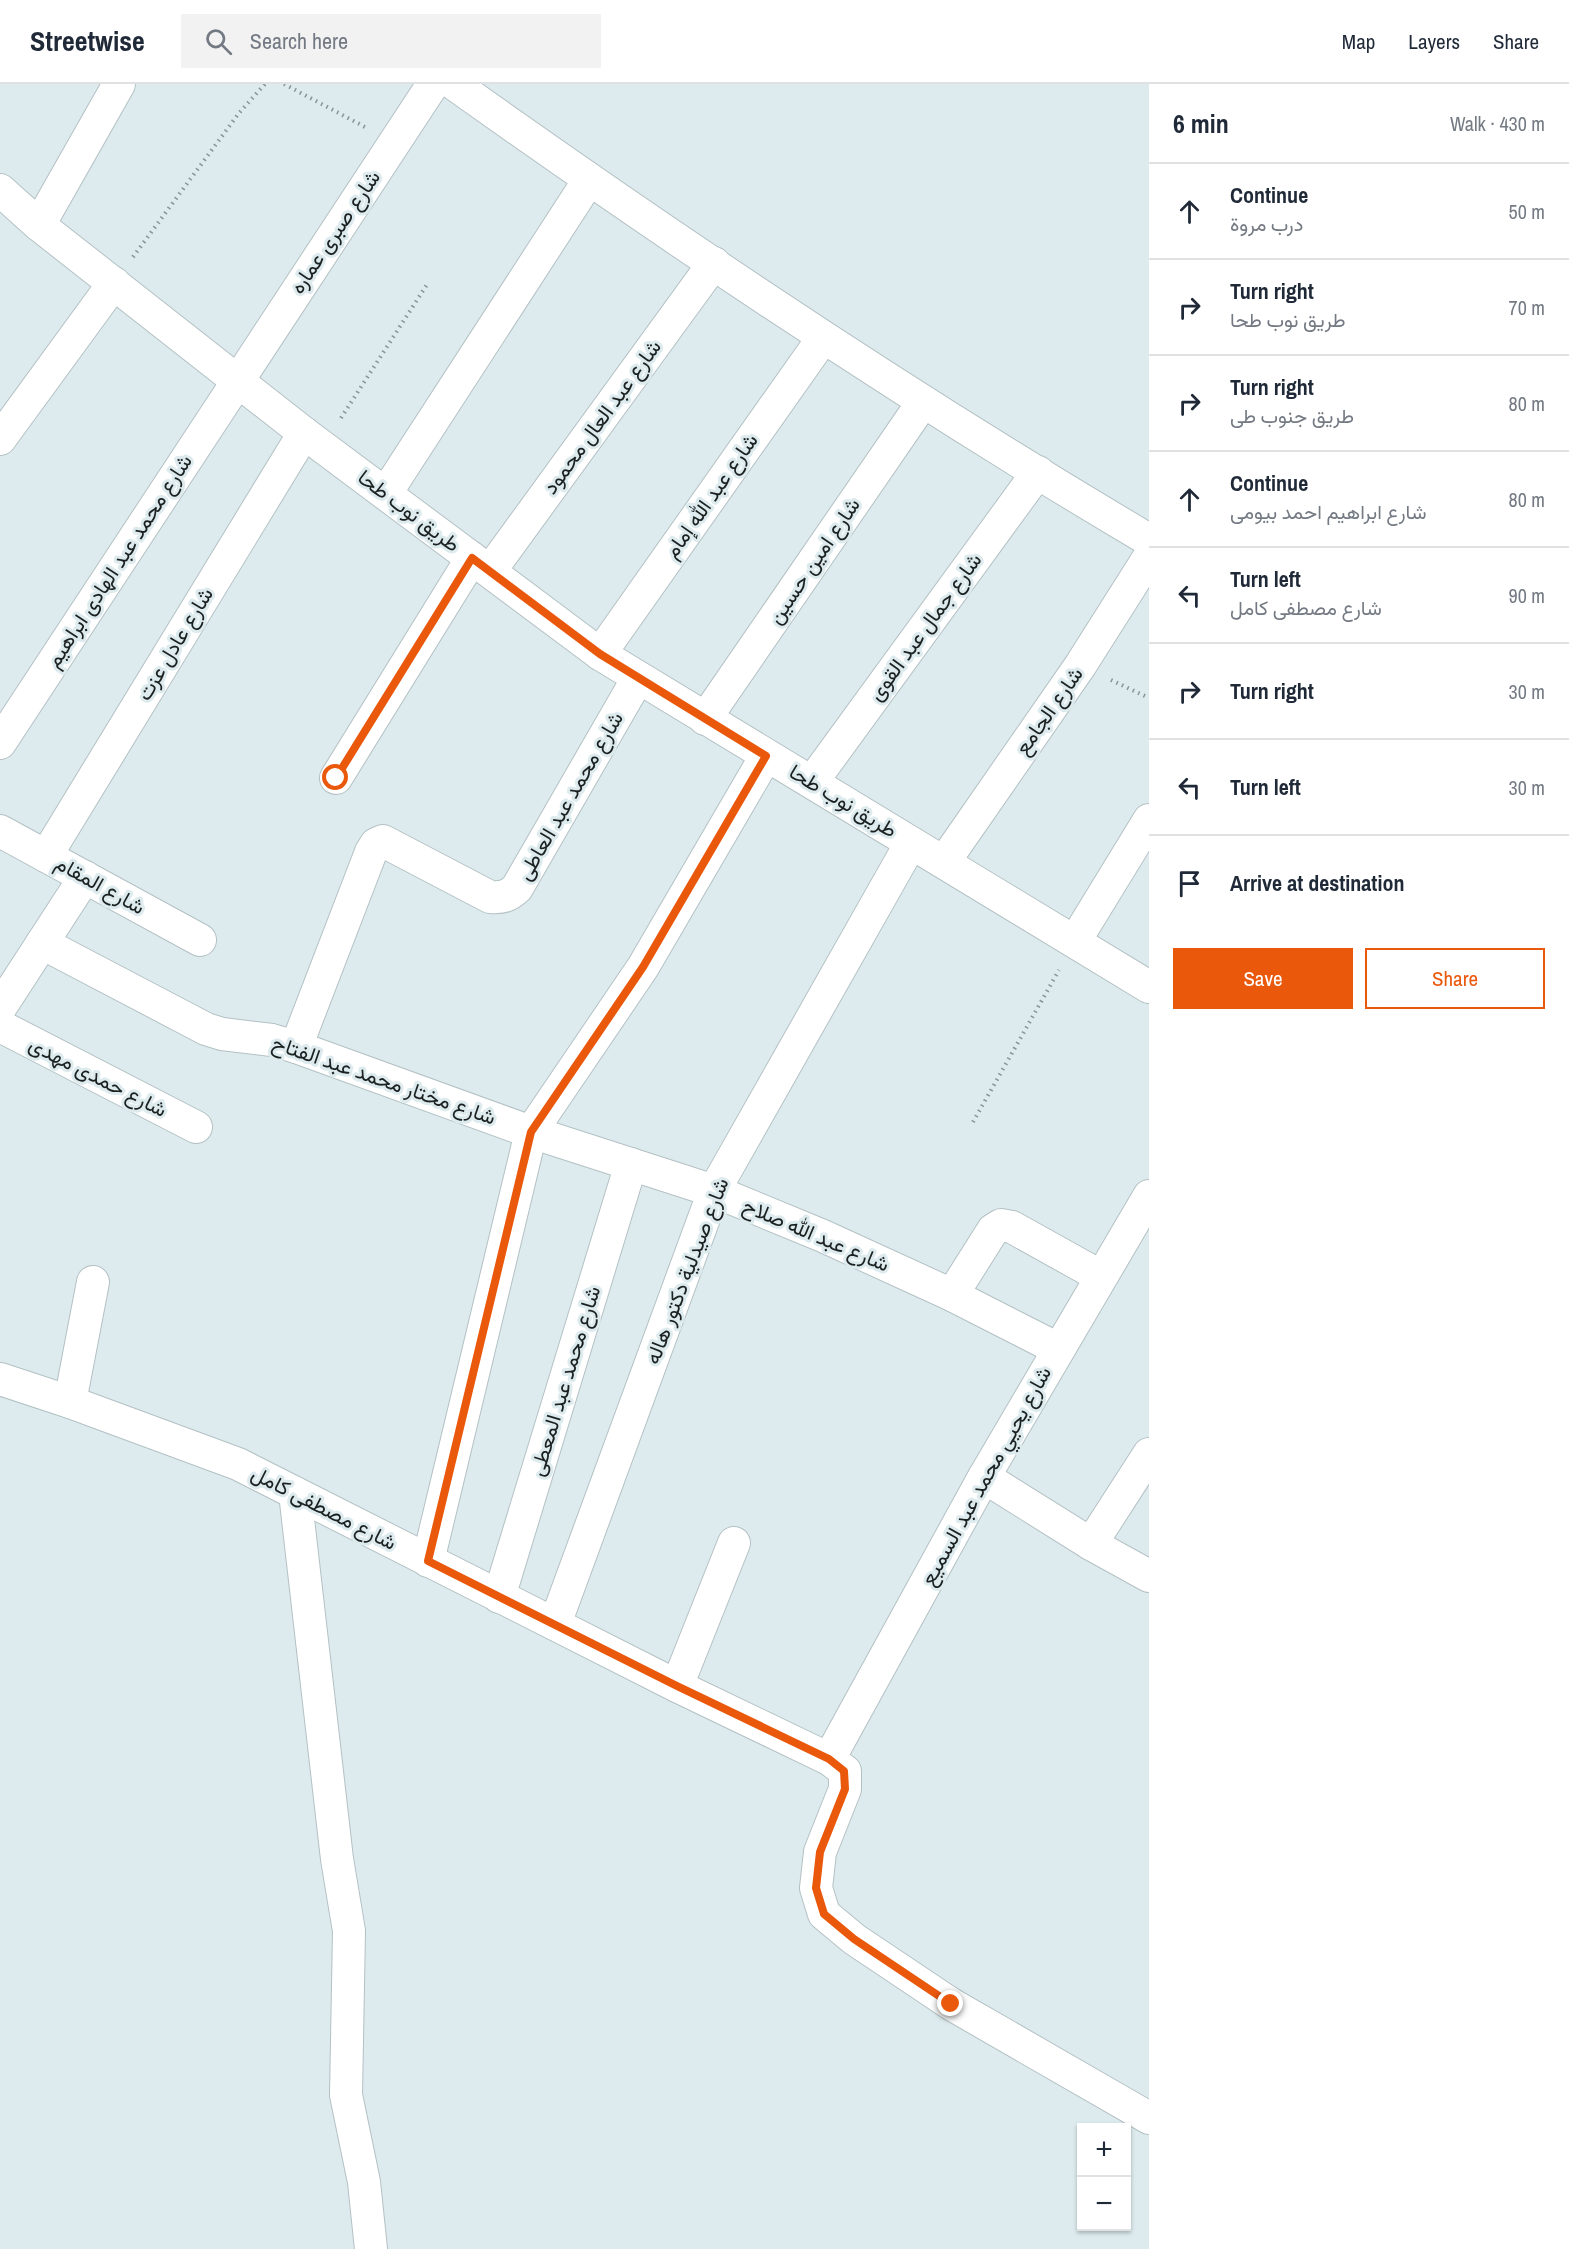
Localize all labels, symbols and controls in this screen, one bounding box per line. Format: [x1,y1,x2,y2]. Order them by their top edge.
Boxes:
search box [181,14,601,68]
text: Streetwise [30,22,145,60]
icon: search [202,25,235,58]
text: Search here [250,26,348,56]
text: Map [1342,27,1375,56]
text: Layers [1408,27,1460,56]
text: Share [1493,27,1539,56]
text: 6 min [1173,106,1229,141]
text: Walk · 430 m [1450,110,1545,137]
street label: شارع صبرى عماره [282,164,387,299]
text: Continue [1230,180,1308,210]
icon: ahead [1173,195,1206,228]
text: 50 m [1509,198,1545,225]
text: درب مروة [1230,210,1303,237]
text: Turn right [1230,276,1314,306]
icon: right [1173,291,1206,324]
text: 70 m [1509,294,1545,321]
text: طريق نوب طحا [1230,306,1346,333]
street label: شارع عبد العال محمود [536,333,668,500]
text: Turn right [1230,372,1314,402]
icon: right [1173,387,1206,420]
text: 80 m [1509,390,1545,417]
text: طريق جنوب طى [1230,402,1354,429]
street label: شارع عبد الله إمام [657,427,764,564]
street label: شارع محمد عبد الهادى ابراهيم [39,448,199,673]
street label: طريق نوب طحا [352,463,466,559]
text: Continue [1230,468,1308,498]
icon: ahead [1173,483,1206,516]
text: 80 m [1509,486,1545,513]
street label: شارع امين حسين [761,492,867,630]
text: شارع ابراهيم احمد بيومى [1230,498,1427,525]
street label: شارع جمال عبد القوى [861,547,988,707]
text: Turn left [1230,564,1301,594]
icon: left [1173,579,1206,612]
street label: شارع عادل عزت [129,582,220,706]
text: 90 m [1509,582,1545,609]
text: شارع مصطفى كامل [1230,594,1382,621]
street label: شارع الجامع [1008,661,1090,761]
icon: right [1173,675,1206,708]
text: Turn right [1230,676,1314,706]
text: 30 m [1509,678,1545,705]
street label: شارع محمد عبد العاطى [509,706,630,885]
street label: طريق نوب طحا [784,757,903,844]
route start [322,764,348,790]
icon: left [1173,771,1206,804]
text: Turn left [1230,772,1301,802]
text: 30 m [1509,774,1545,801]
street label: شارع المقام [50,848,150,921]
icon: arrive [1173,867,1206,900]
text: Arrive at destination [1230,868,1404,898]
button: Save [1173,948,1353,1009]
button: Share [1365,948,1545,1009]
street label: شارع مختار محمد عبد الفتاح [268,1028,500,1131]
street label: شارع حمدى مهدى [24,1029,172,1124]
street label: شارع صيدلية دكتور هاله [638,1173,736,1368]
street label: شارع عبد الله صلاح [738,1191,894,1279]
street label: شارع محمد عبد المعطى [522,1282,607,1480]
street label: شارع يحيي محمد عبد السميع [913,1361,1061,1592]
street label: شارع مصطفى كامل [247,1458,402,1557]
route end [937,1990,963,2016]
map controls [1077,2123,1131,2231]
button: + [1077,2123,1131,2177]
button: − [1077,2177,1131,2231]

